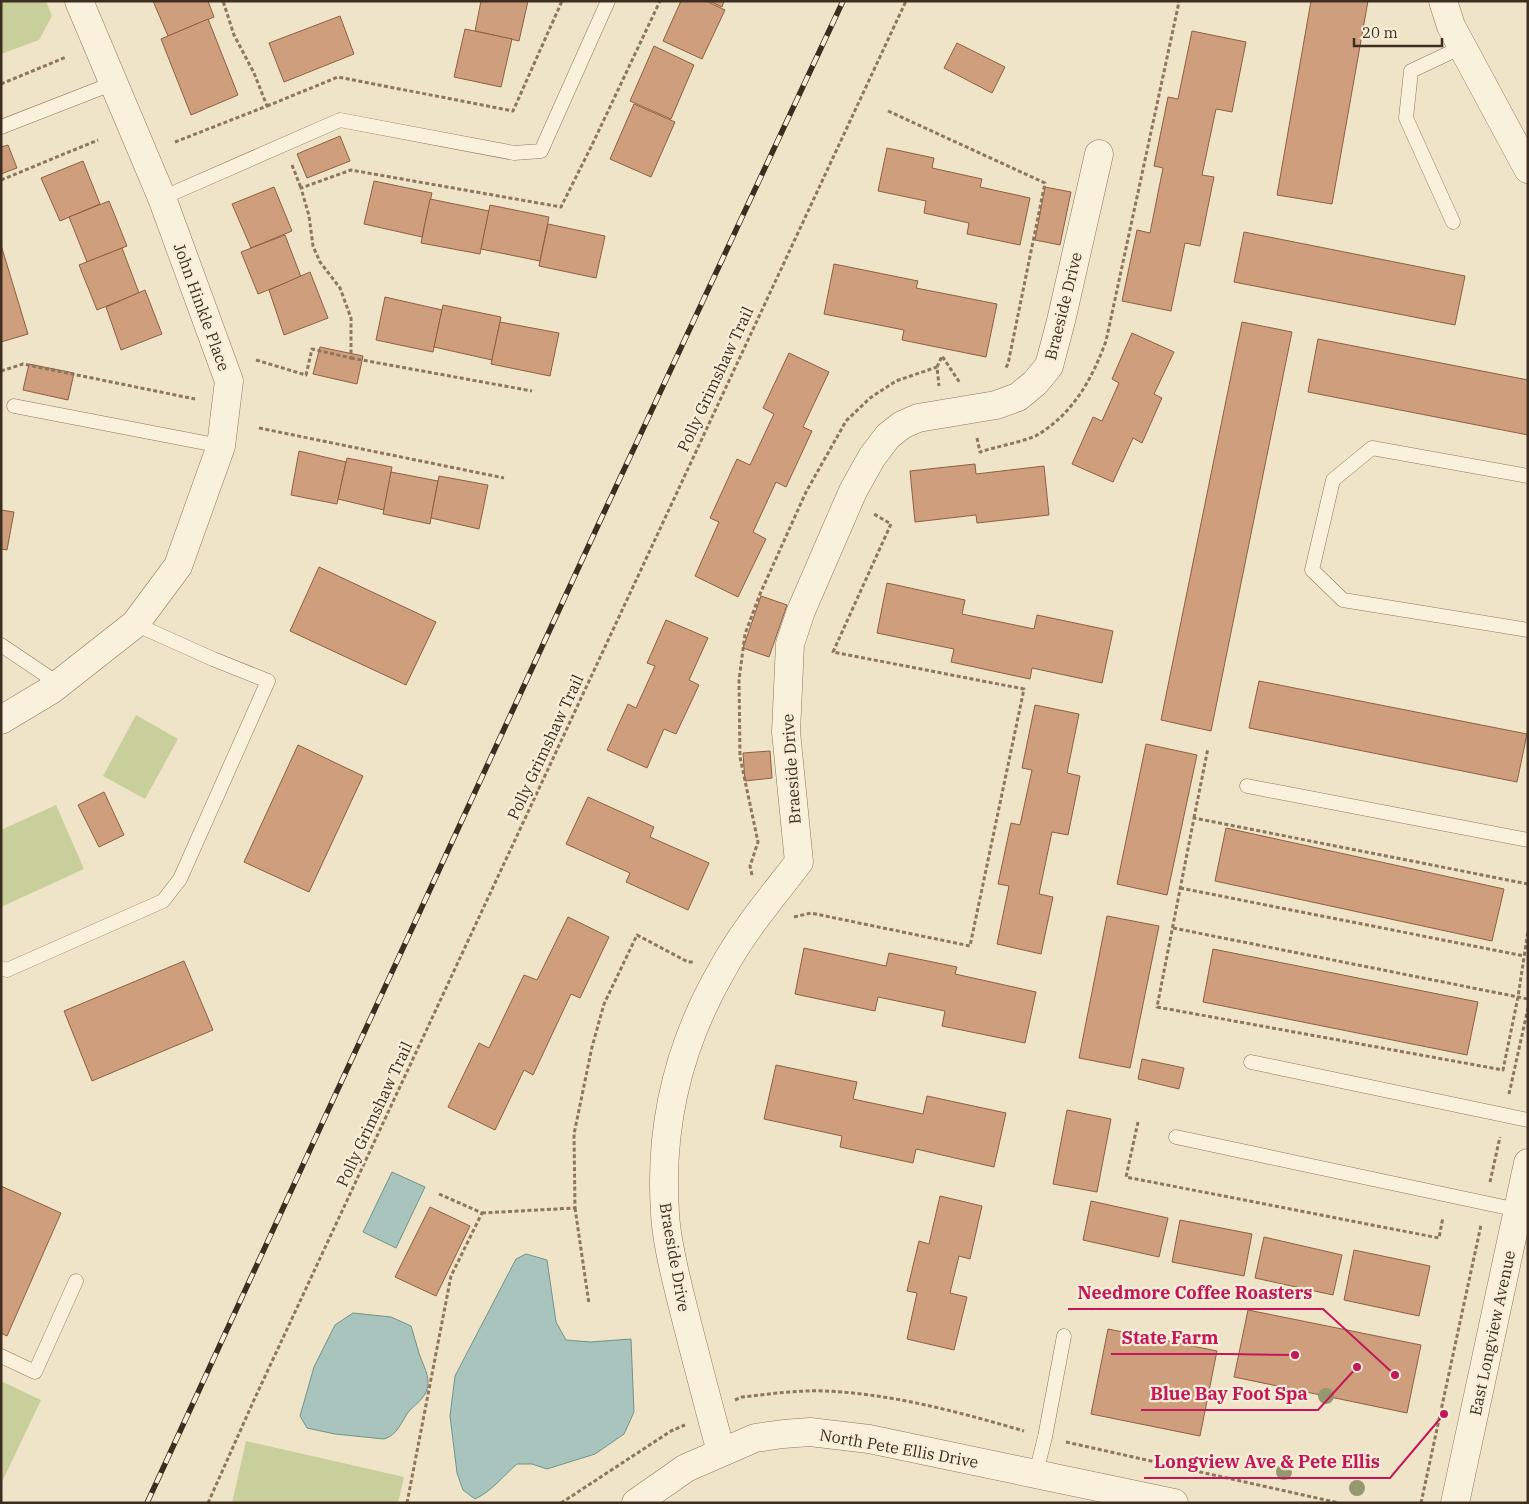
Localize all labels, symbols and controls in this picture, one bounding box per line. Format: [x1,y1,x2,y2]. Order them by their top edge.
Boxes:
scale bar [1354,15,1442,47]
text: 20 m [1362,23,1398,42]
street label: John Hinkle Place [170,240,234,374]
street label: Braeside Drive [1040,250,1086,362]
street label: Polly Grimshaw Trail [673,303,758,455]
street label: Polly Grimshaw Trail [503,671,588,823]
street label: Braeside Drive [777,713,805,825]
street label: Polly Grimshaw Trail [332,1038,417,1190]
street label: Braeside Drive [656,1201,694,1313]
street label: East Longview Avenue [1465,1249,1519,1417]
callout: Needmore Coffee Roasters [1068,1276,1323,1309]
text: Needmore Coffee Roasters [1078,1281,1312,1304]
callout: State Farm [1111,1321,1228,1354]
text: State Farm [1122,1326,1219,1349]
callout: Blue Bay Foot Spa [1141,1377,1318,1410]
text: Blue Bay Foot Spa [1150,1382,1308,1405]
street label: North Pete Ellis Drive [818,1424,980,1472]
callout: Longview Ave & Pete Ellis [1144,1445,1390,1478]
text: Longview Ave & Pete Ellis [1154,1450,1380,1473]

